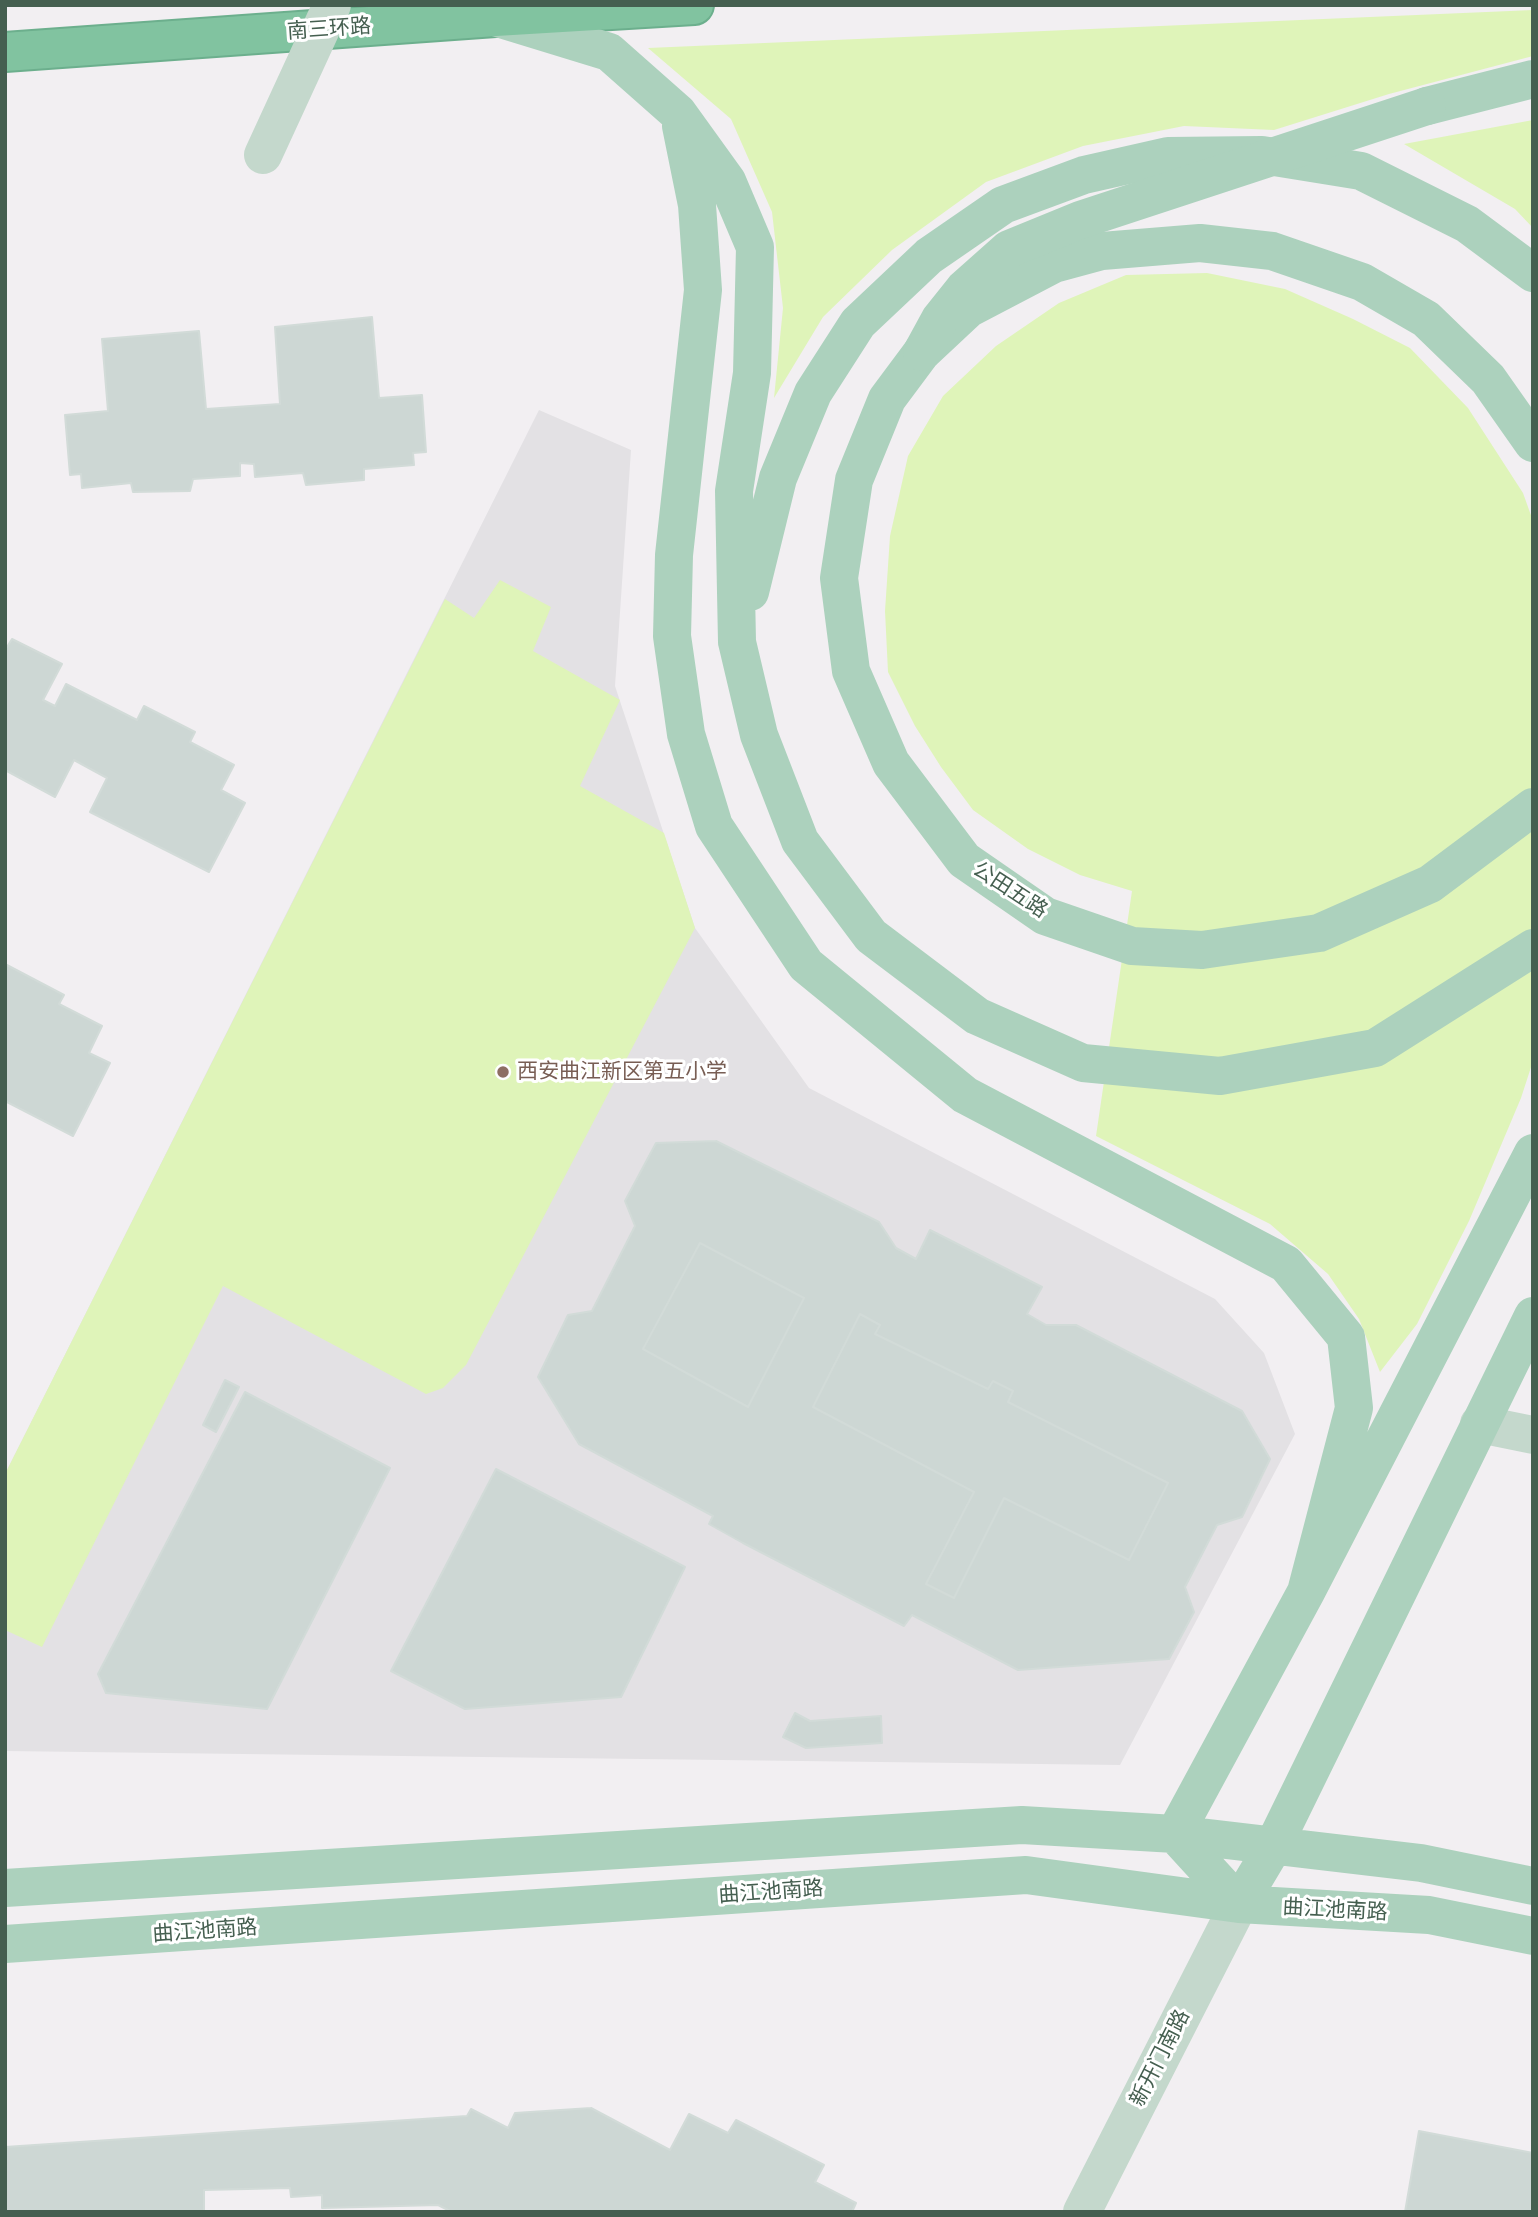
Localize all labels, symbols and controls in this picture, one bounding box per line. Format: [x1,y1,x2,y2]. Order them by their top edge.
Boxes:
street label: 南三环路 [286,14,372,44]
street label: 公田五路 [968,857,1052,923]
place label: 西安曲江新区第五小学 [517,1059,727,1085]
marker: 西安曲江新区第五小学 [495,1064,511,1080]
street label: 曲江池南路 [718,1876,824,1908]
street label: 曲江池南路 [1282,1895,1388,1925]
street label: 曲江池南路 [152,1915,258,1947]
street label: 新开门南路 [1125,2006,1195,2110]

